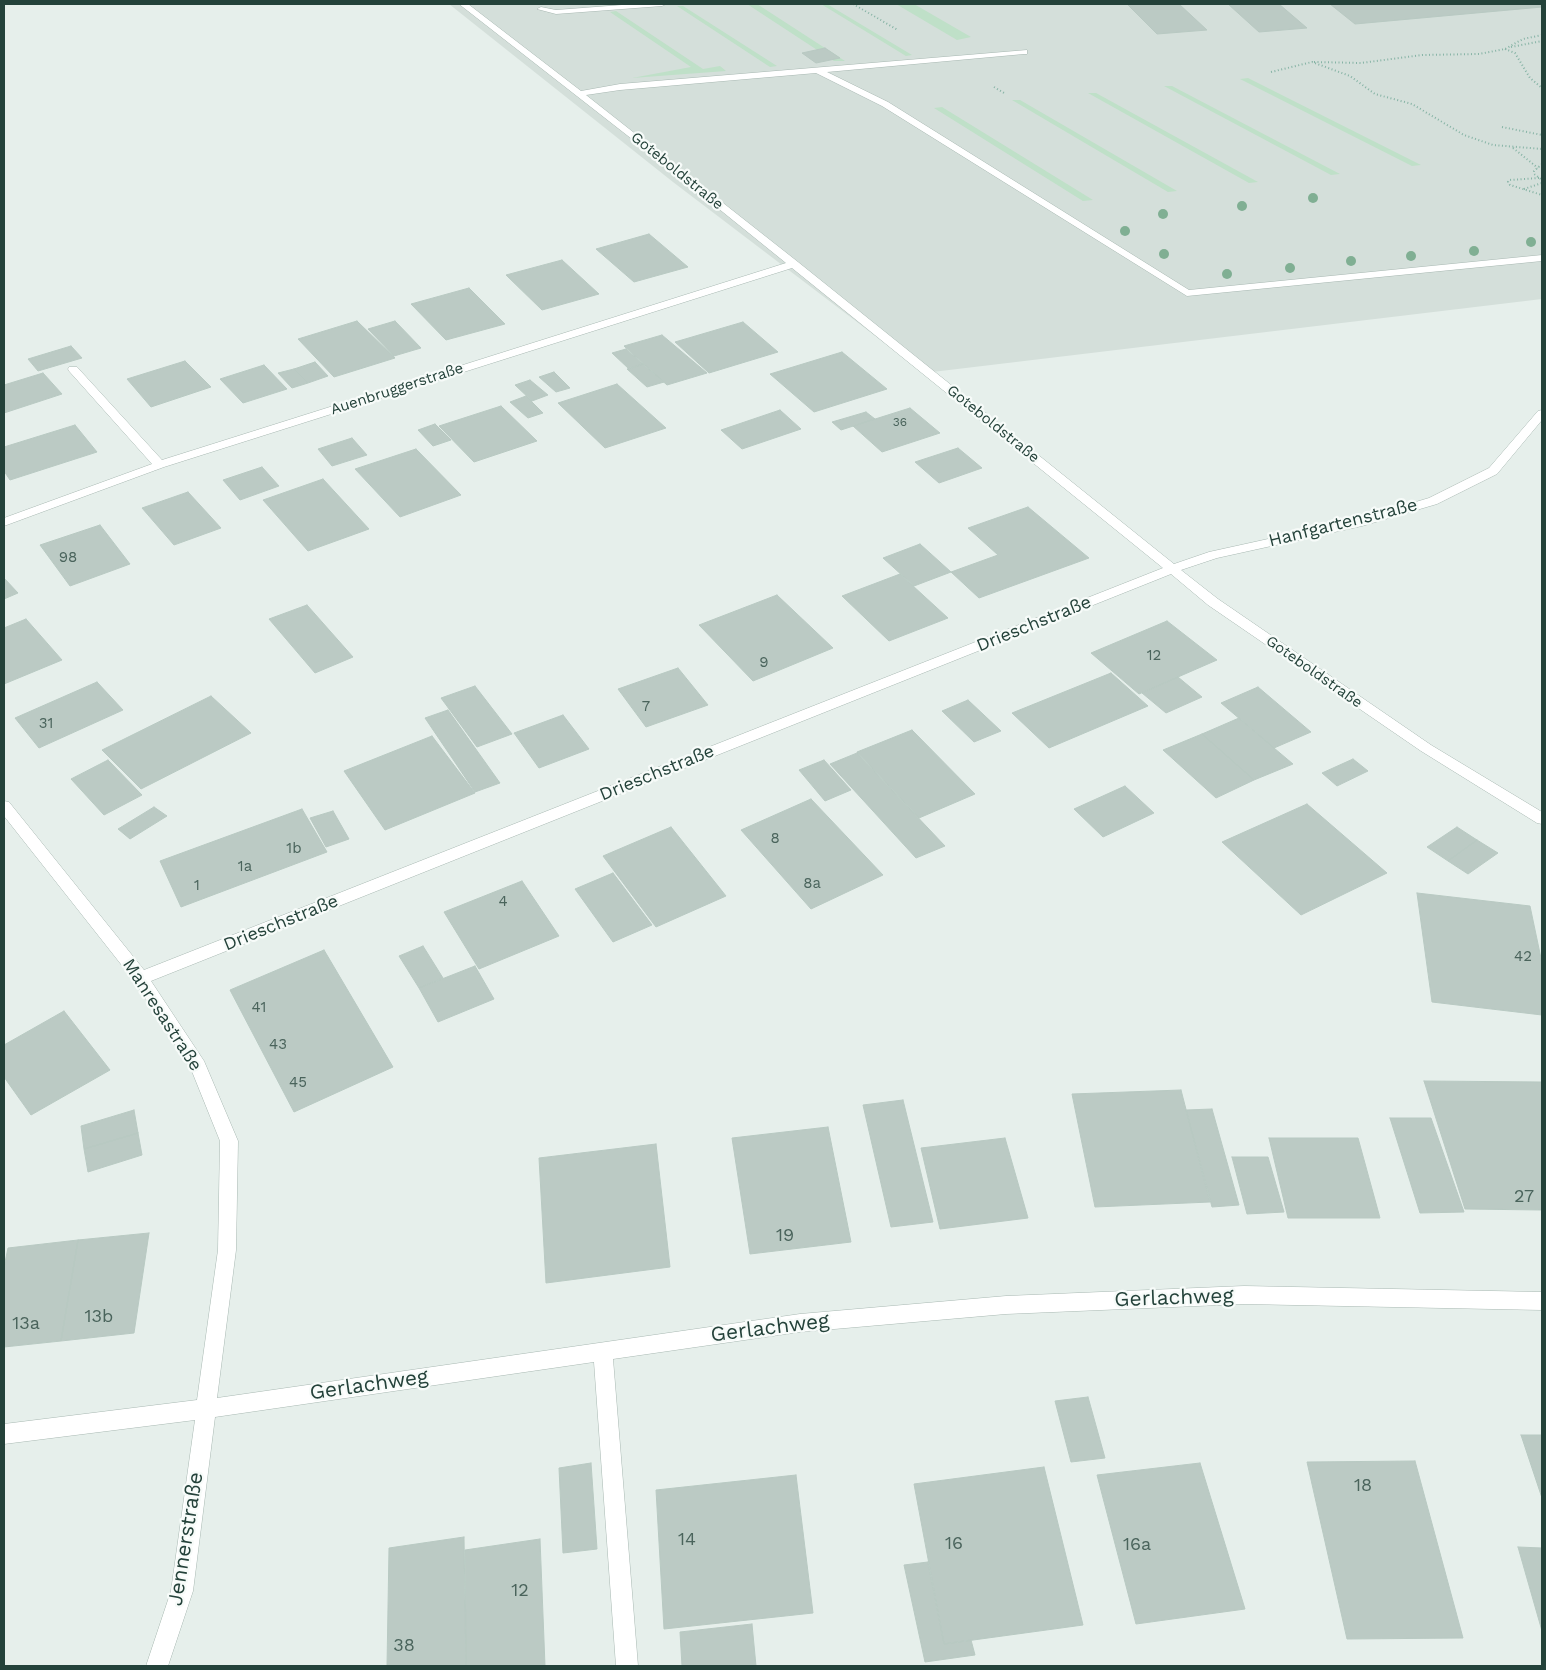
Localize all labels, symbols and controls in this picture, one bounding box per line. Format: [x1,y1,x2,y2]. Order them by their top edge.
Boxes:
street label: Goteboldstraße [627,128,727,214]
street label: Auenbruggerstraße [328,359,466,419]
street label: Goteboldstraße [943,381,1043,467]
house number: 36 [893,415,907,429]
street label: Hanfgartenstraße [1266,494,1420,552]
house number: 98 [59,549,77,567]
street label: Drieschstraße [973,591,1095,657]
street label: Goteboldstraße [1262,632,1366,712]
house number: 12 [1147,647,1161,665]
house number: 9 [759,654,769,672]
house number: 7 [642,698,650,716]
house number: 31 [39,715,53,733]
street label: Drieschstraße [596,740,718,806]
house number: 8 [770,830,780,848]
house number: 1b [286,840,302,858]
house number: 1a [238,858,252,876]
house number: 8a [803,875,821,893]
house number: 1 [194,877,200,895]
street label: Drieschstraße [220,890,342,956]
house number: 4 [498,893,508,911]
house number: 42 [1514,948,1532,966]
street label: Manresastraße [118,955,206,1075]
house number: 41 [252,999,266,1017]
house number: 43 [269,1036,287,1054]
house number: 45 [289,1074,307,1092]
house number: 27 [1514,1186,1534,1208]
house number: 19 [776,1225,794,1247]
street label: Gerlachweg [1114,1283,1234,1313]
house number: 13b [85,1306,113,1328]
street label: Gerlachweg [709,1308,831,1348]
house number: 13a [12,1313,40,1335]
street label: Gerlachweg [308,1364,430,1406]
street label: Jennerstraße [163,1470,209,1608]
house number: 18 [1354,1475,1372,1497]
house number: 14 [678,1529,696,1551]
house number: 16 [945,1533,963,1555]
house number: 16a [1123,1534,1151,1556]
house number: 12 [511,1580,529,1602]
house number: 38 [393,1635,415,1657]

